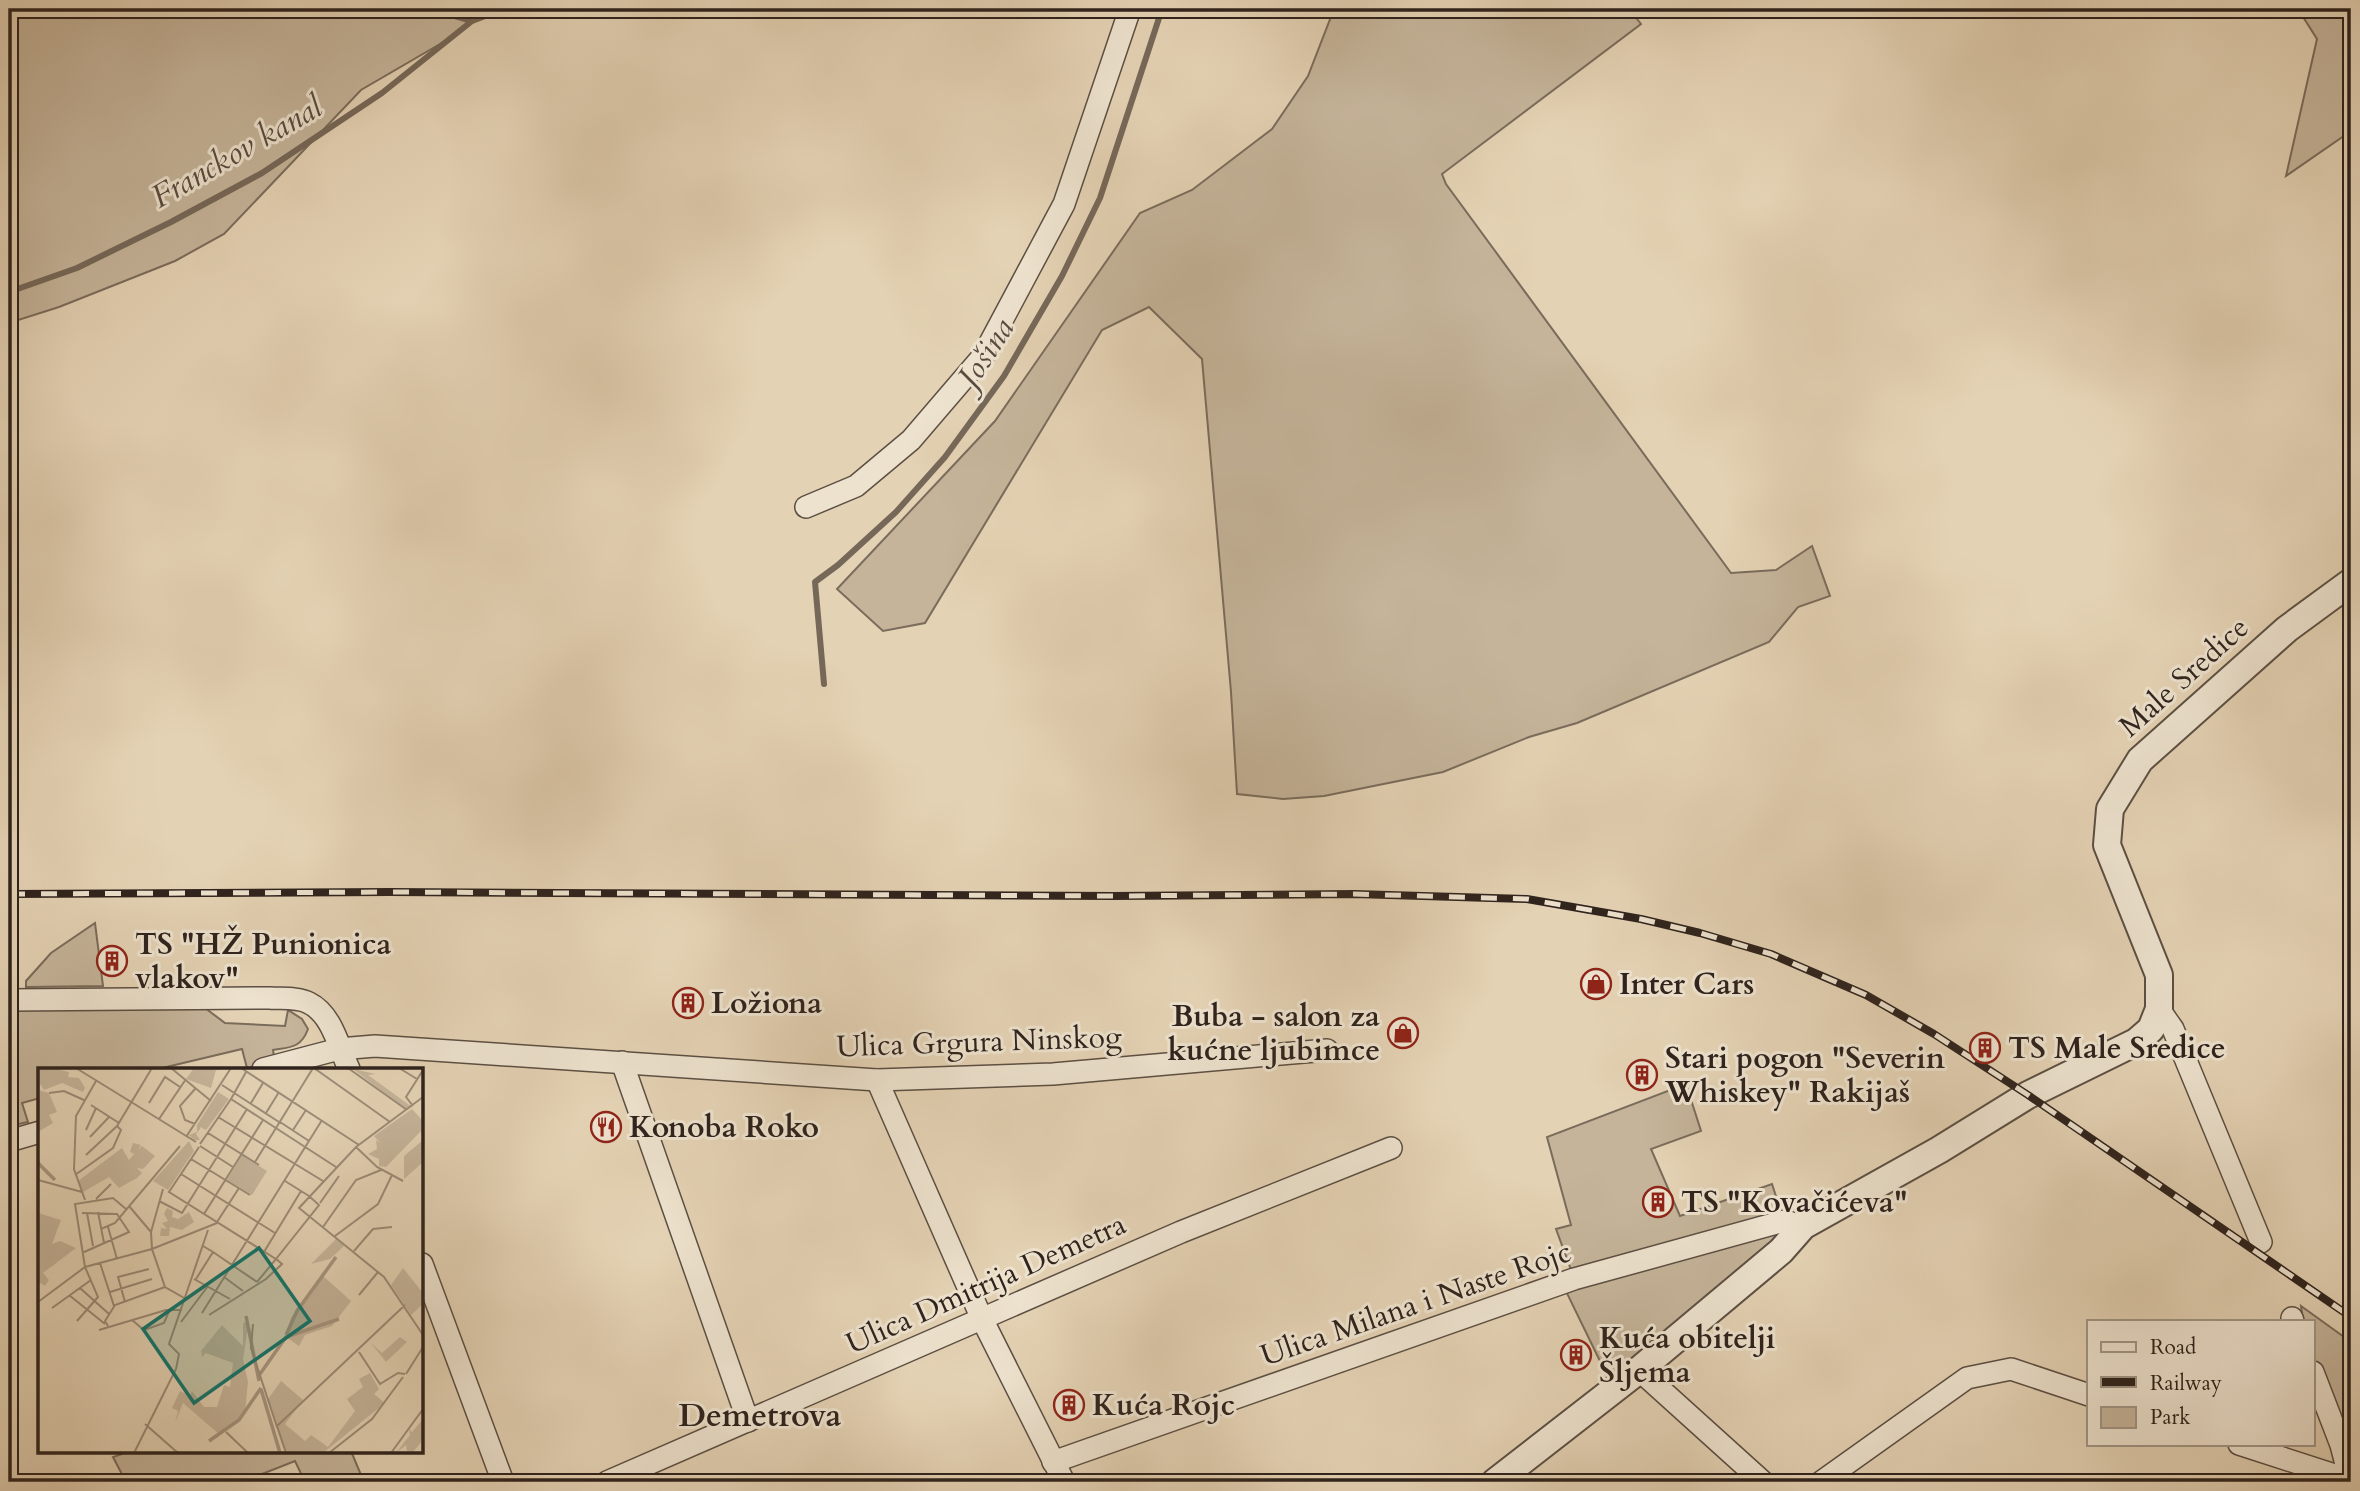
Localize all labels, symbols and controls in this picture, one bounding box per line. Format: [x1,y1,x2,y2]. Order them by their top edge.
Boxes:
water label: Franckov kanal [143,85,332,219]
water label: Jošina [943,310,1025,402]
street label: Male Sredice [2110,608,2258,746]
place label: TS "HŽ Punionica vlakov" [135,924,391,999]
building icon: TS "HŽ Punionica vlakov" [95,944,129,978]
place label: Inter Cars [1619,964,1754,1005]
shop icon: Inter Cars [1579,967,1613,1001]
place label: Ložiona [711,983,822,1024]
building icon: Ložiona [671,986,705,1020]
place label: Buba - salon za kućne ljubimce [1167,996,1380,1071]
shop icon: Buba - salon za kućne ljubimce [1386,1016,1420,1050]
street label: Ulica Grgura Ninskog [836,1017,1123,1067]
place label: TS Male Sredice [2008,1028,2226,1069]
building icon: TS Male Sredice [1968,1031,2002,1065]
place label: Stari pogon "Severin Whiskey" Rakijaš [1664,1038,1945,1113]
building icon: Stari pogon "Severin Whiskey" Rakijaš [1625,1058,1659,1092]
inset map [38,1068,424,1452]
place label: Konoba Roko [629,1107,819,1148]
restaurant icon: Konoba Roko [589,1110,623,1144]
place label: TS "Kovačićeva" [1681,1182,1908,1223]
building icon: TS "Kovačićeva" [1641,1185,1675,1219]
street label: Ulica Dmitrija Demetra [840,1204,1132,1364]
street label: Ulica Milana i Naste Rojc [1255,1232,1577,1376]
place label: Kuća obitelji Šljema [1599,1318,1775,1393]
legend [2087,1320,2314,1446]
text: Road [2150,1333,2196,1362]
building icon: Kuća obitelji Šljema [1559,1338,1593,1372]
text: Railway [2150,1369,2222,1398]
place label: Kuća Rojc [1092,1385,1235,1426]
building icon: Kuća Rojc [1052,1388,1086,1422]
district label: Demetrova [679,1394,842,1438]
text: Park [2150,1403,2191,1432]

